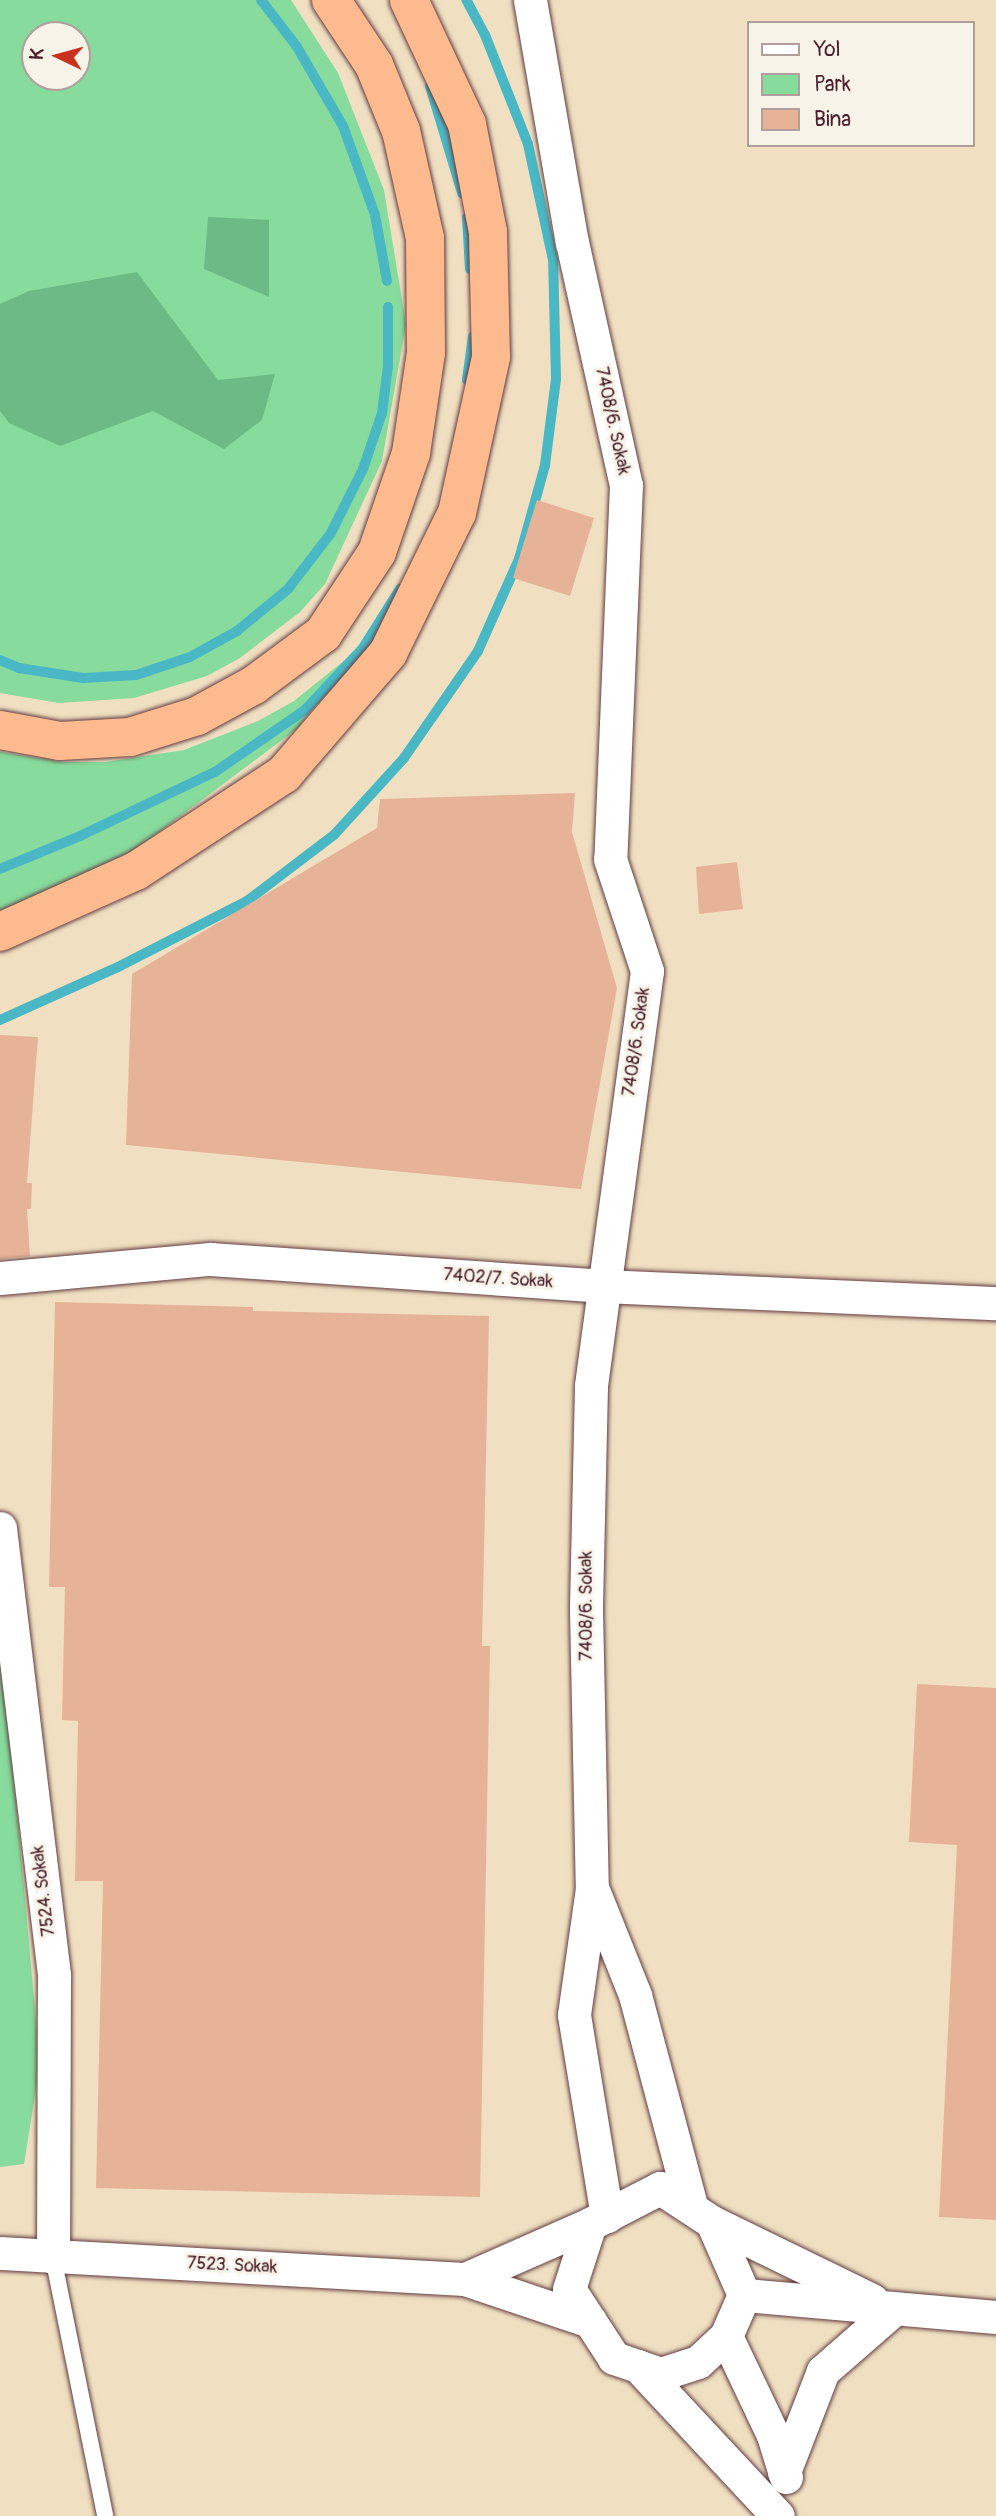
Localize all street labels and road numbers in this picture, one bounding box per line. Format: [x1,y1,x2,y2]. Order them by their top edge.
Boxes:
street label: 7408/6. Sokak [590,365,634,477]
street label: 7408/6. Sokak [619,986,655,1098]
street label: 7402/7. Sokak [443,1264,553,1294]
street label: 7408/6. Sokak [576,1551,598,1661]
street label: 7524. Sokak [28,1844,60,1938]
street label: 7523. Sokak [186,2253,278,2279]

